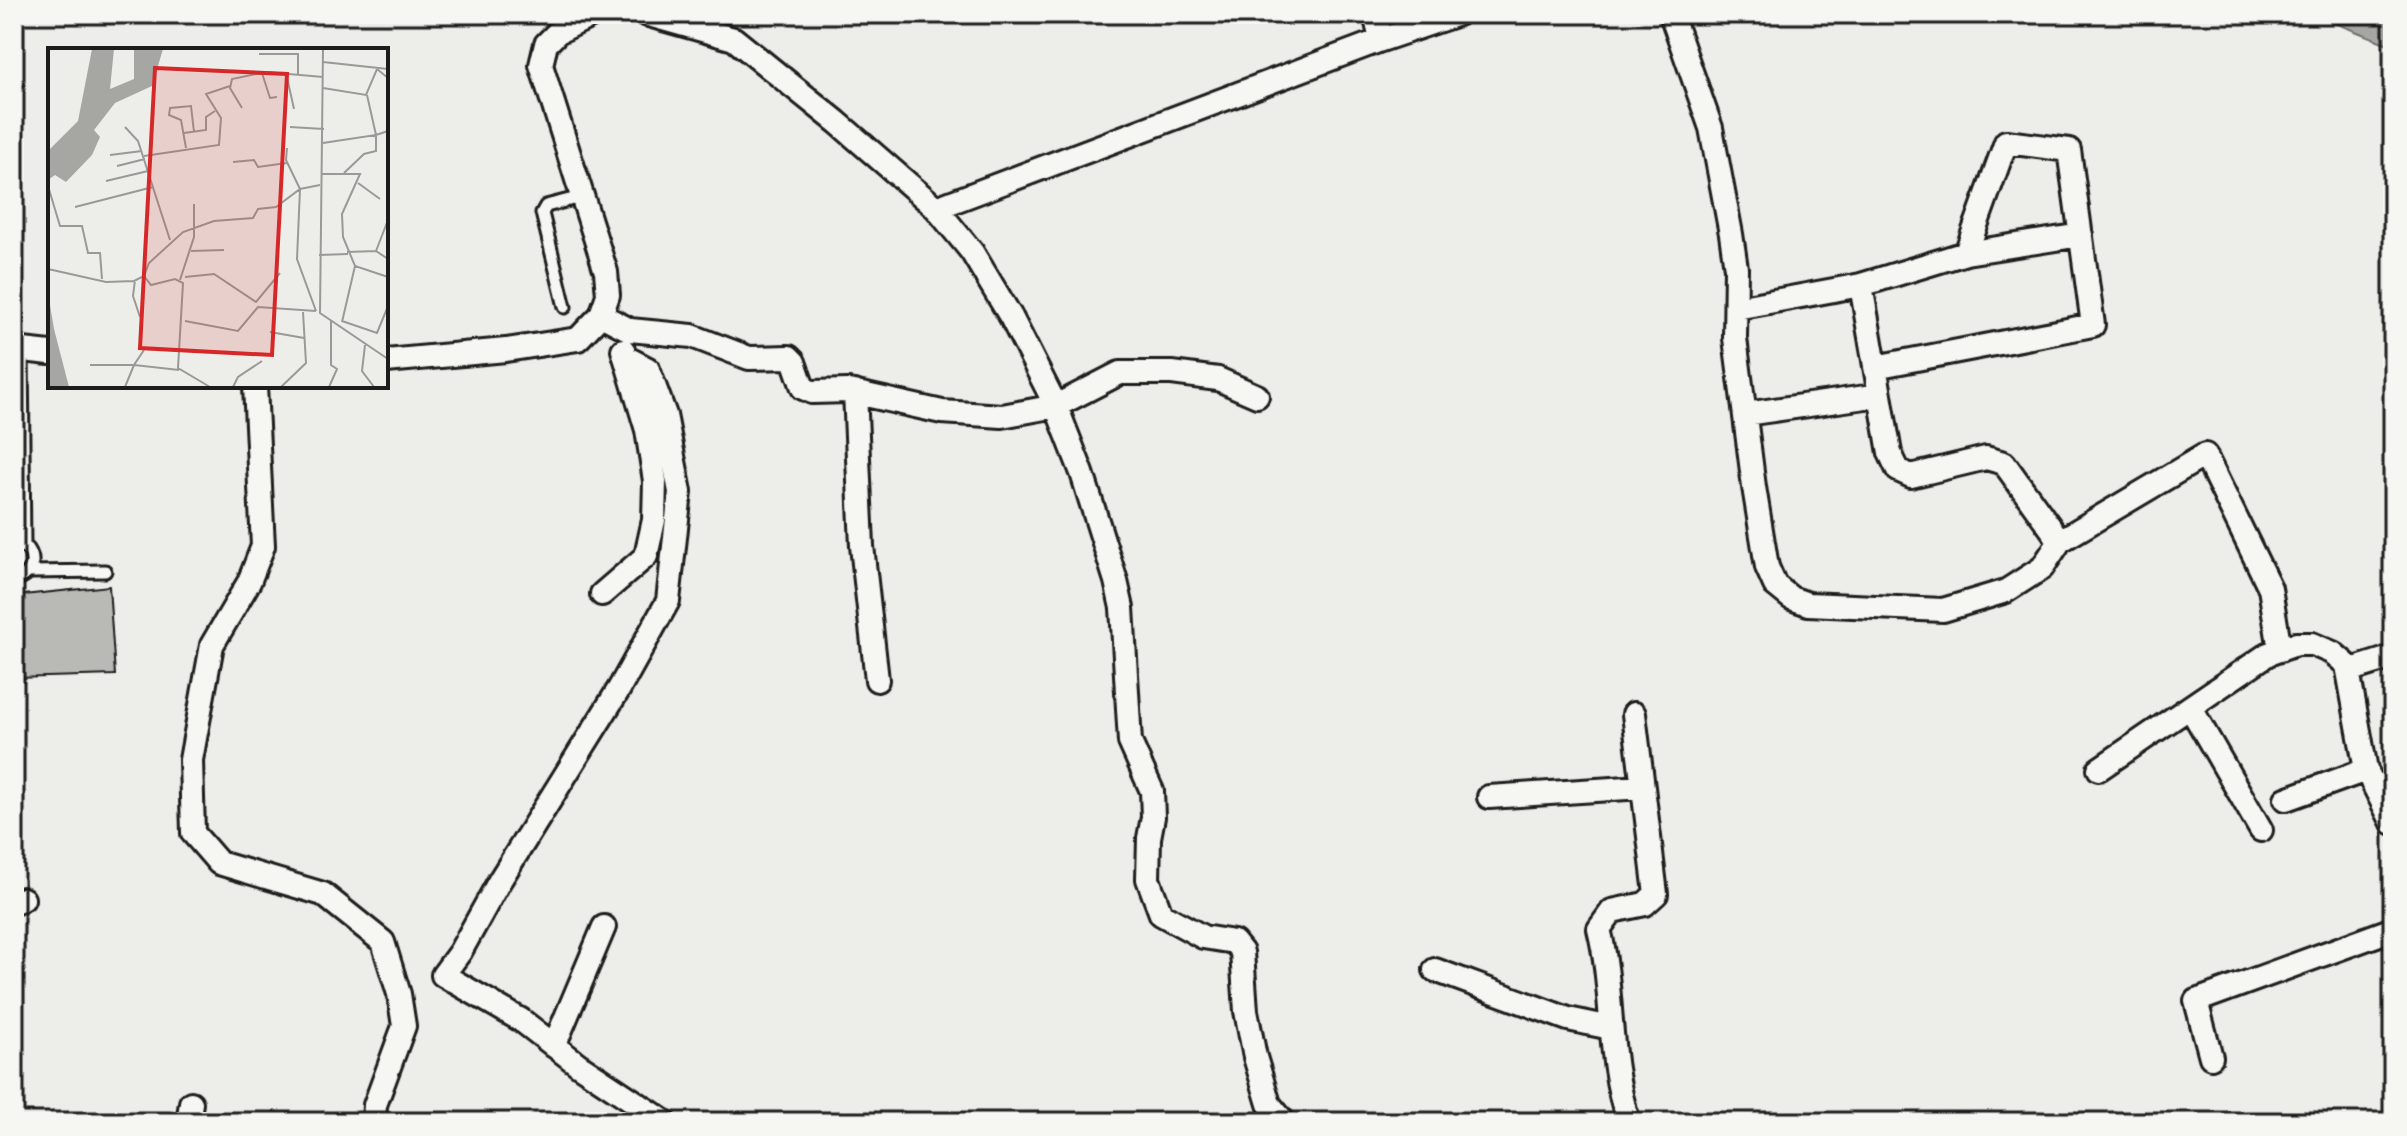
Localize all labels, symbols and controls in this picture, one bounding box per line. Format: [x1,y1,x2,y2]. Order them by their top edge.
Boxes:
inset map [48,48,388,388]

